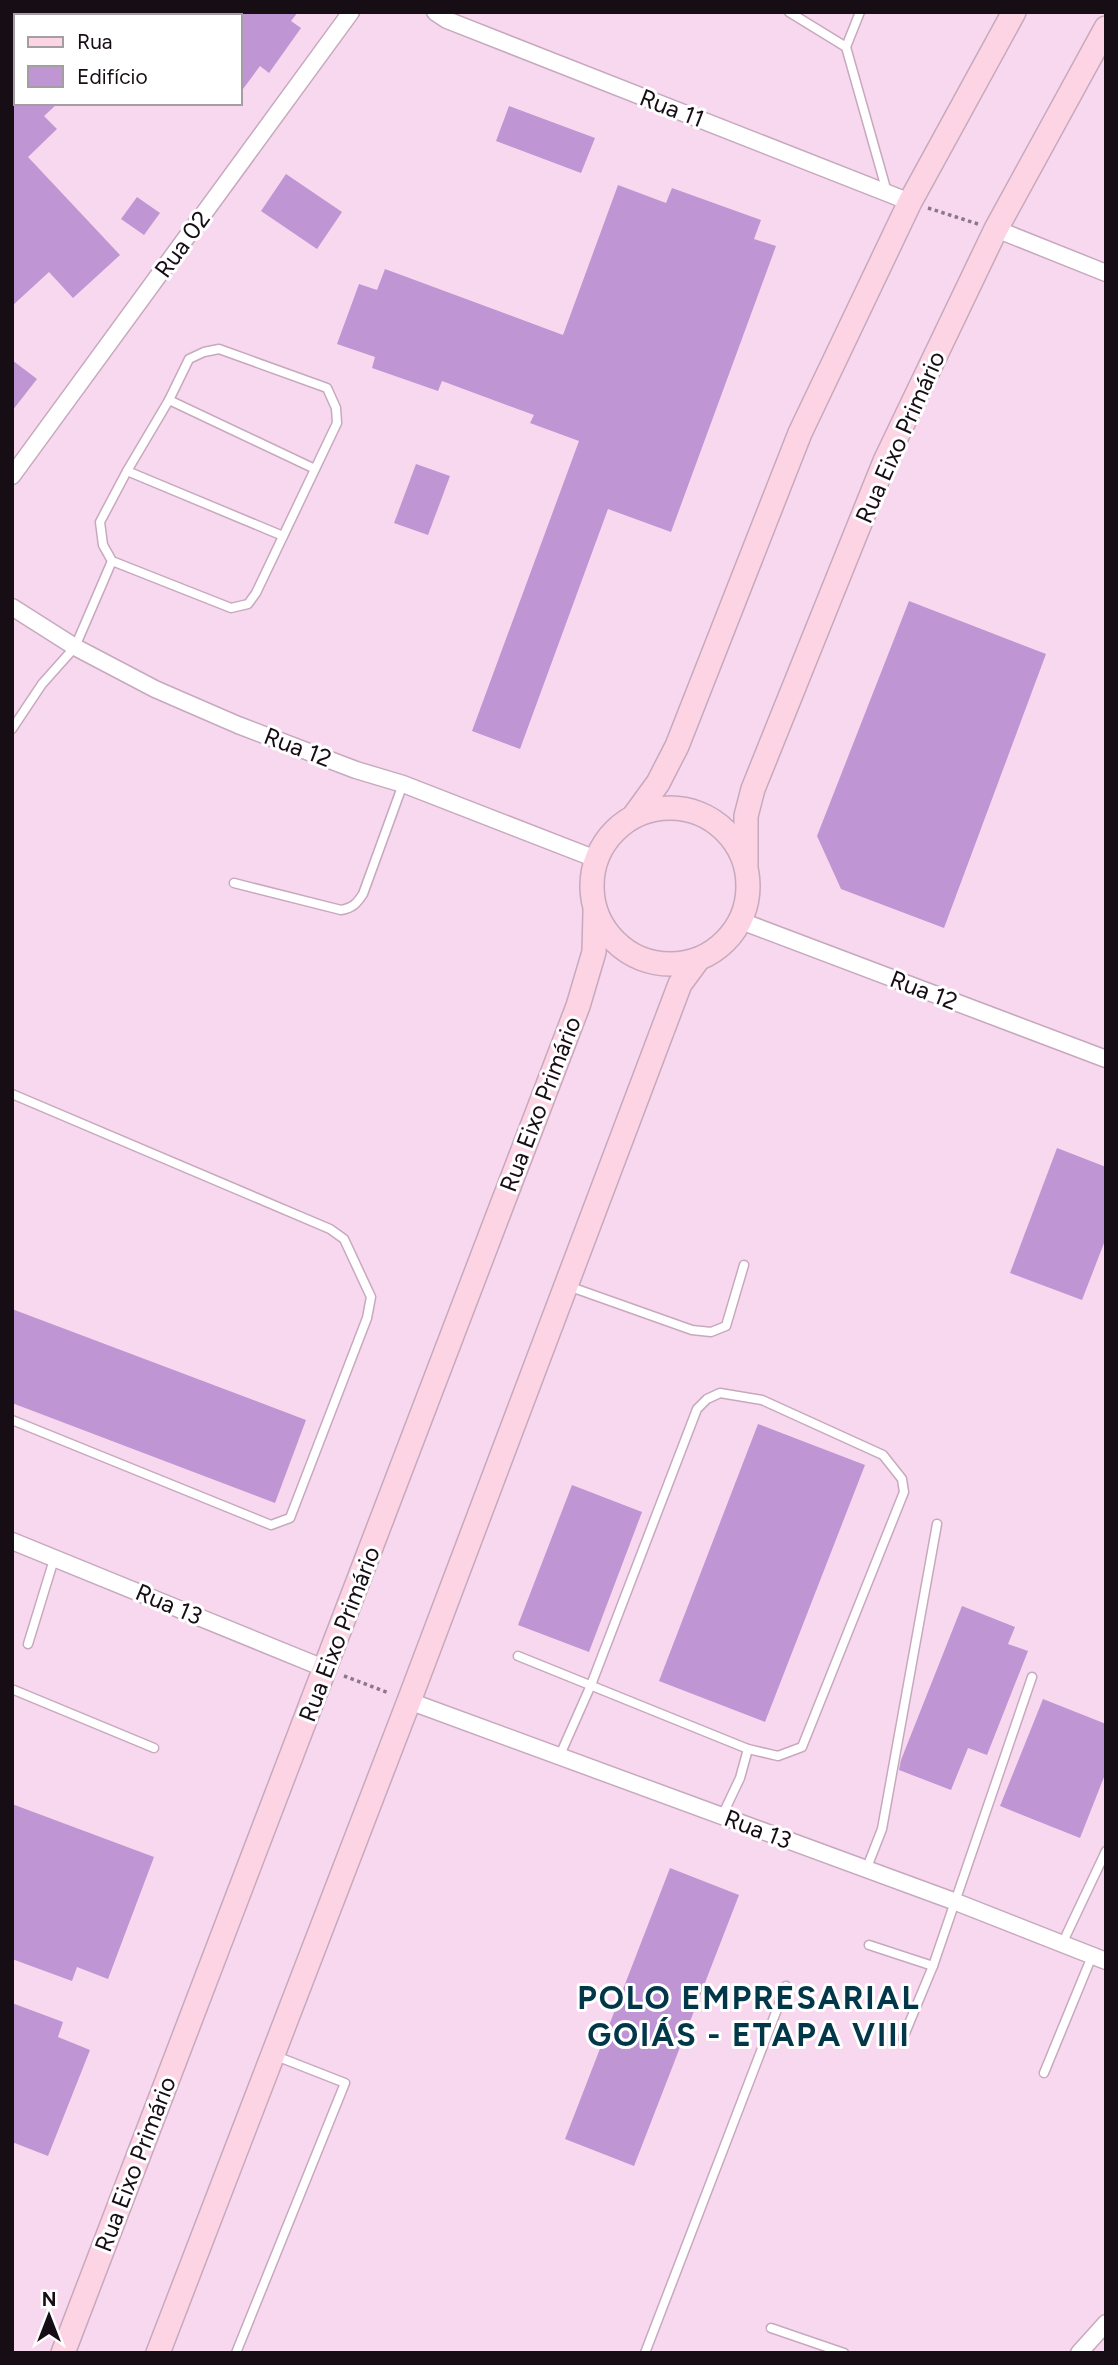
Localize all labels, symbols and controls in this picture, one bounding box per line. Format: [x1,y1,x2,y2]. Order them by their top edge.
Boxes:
legend [14,14,242,105]
text: Rua [77,29,113,54]
text: Edifício [77,64,148,89]
street label: Rua 11 [636,83,708,133]
street label: Rua 02 [148,205,216,283]
street label: Rua Eixo Primário [849,346,951,528]
street label: Rua 12 [260,721,336,773]
street label: Rua 12 [886,964,962,1016]
street label: Rua Eixo Primário [493,1012,587,1196]
street label: Rua Eixo Primário [292,1542,386,1726]
street label: Rua 13 [131,1577,207,1631]
street label: Rua 13 [720,1803,796,1855]
district label: POLO EMPRESARIAL GOIÁS - ETAPA VIII [577,1979,921,2054]
street label: Rua Eixo Primário [88,2072,182,2256]
north arrow [14,2281,84,2351]
text: N [42,2288,56,2311]

